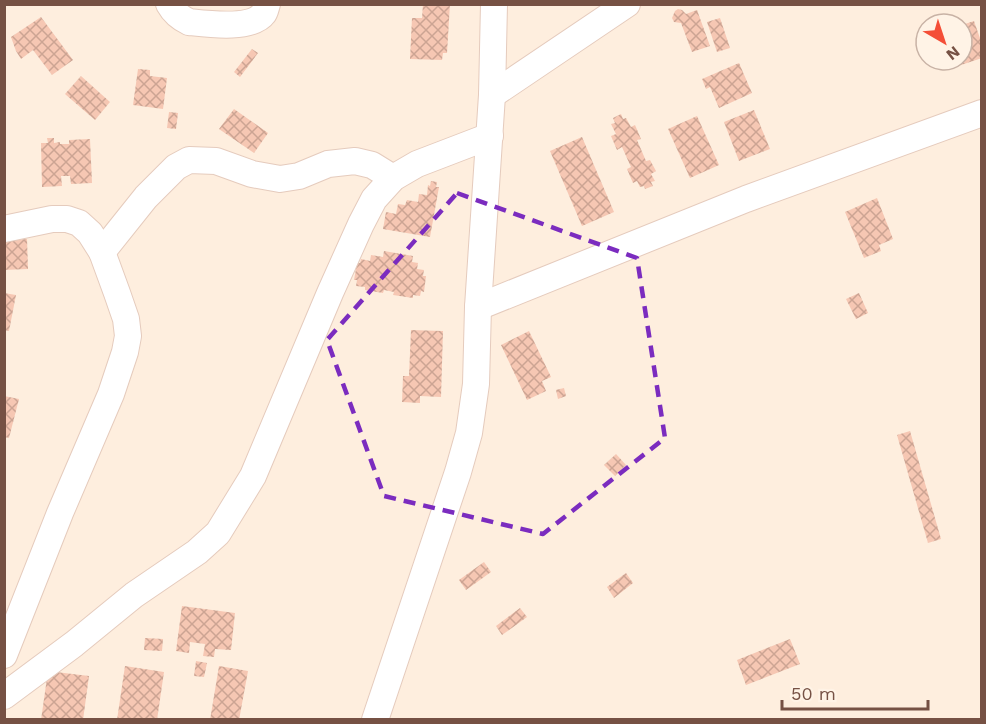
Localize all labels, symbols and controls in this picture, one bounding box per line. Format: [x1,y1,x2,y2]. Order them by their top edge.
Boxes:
north arrow [914,12,974,72]
text: N [943,42,964,64]
scale bar [782,673,928,711]
text: 50 m [791,683,836,704]

